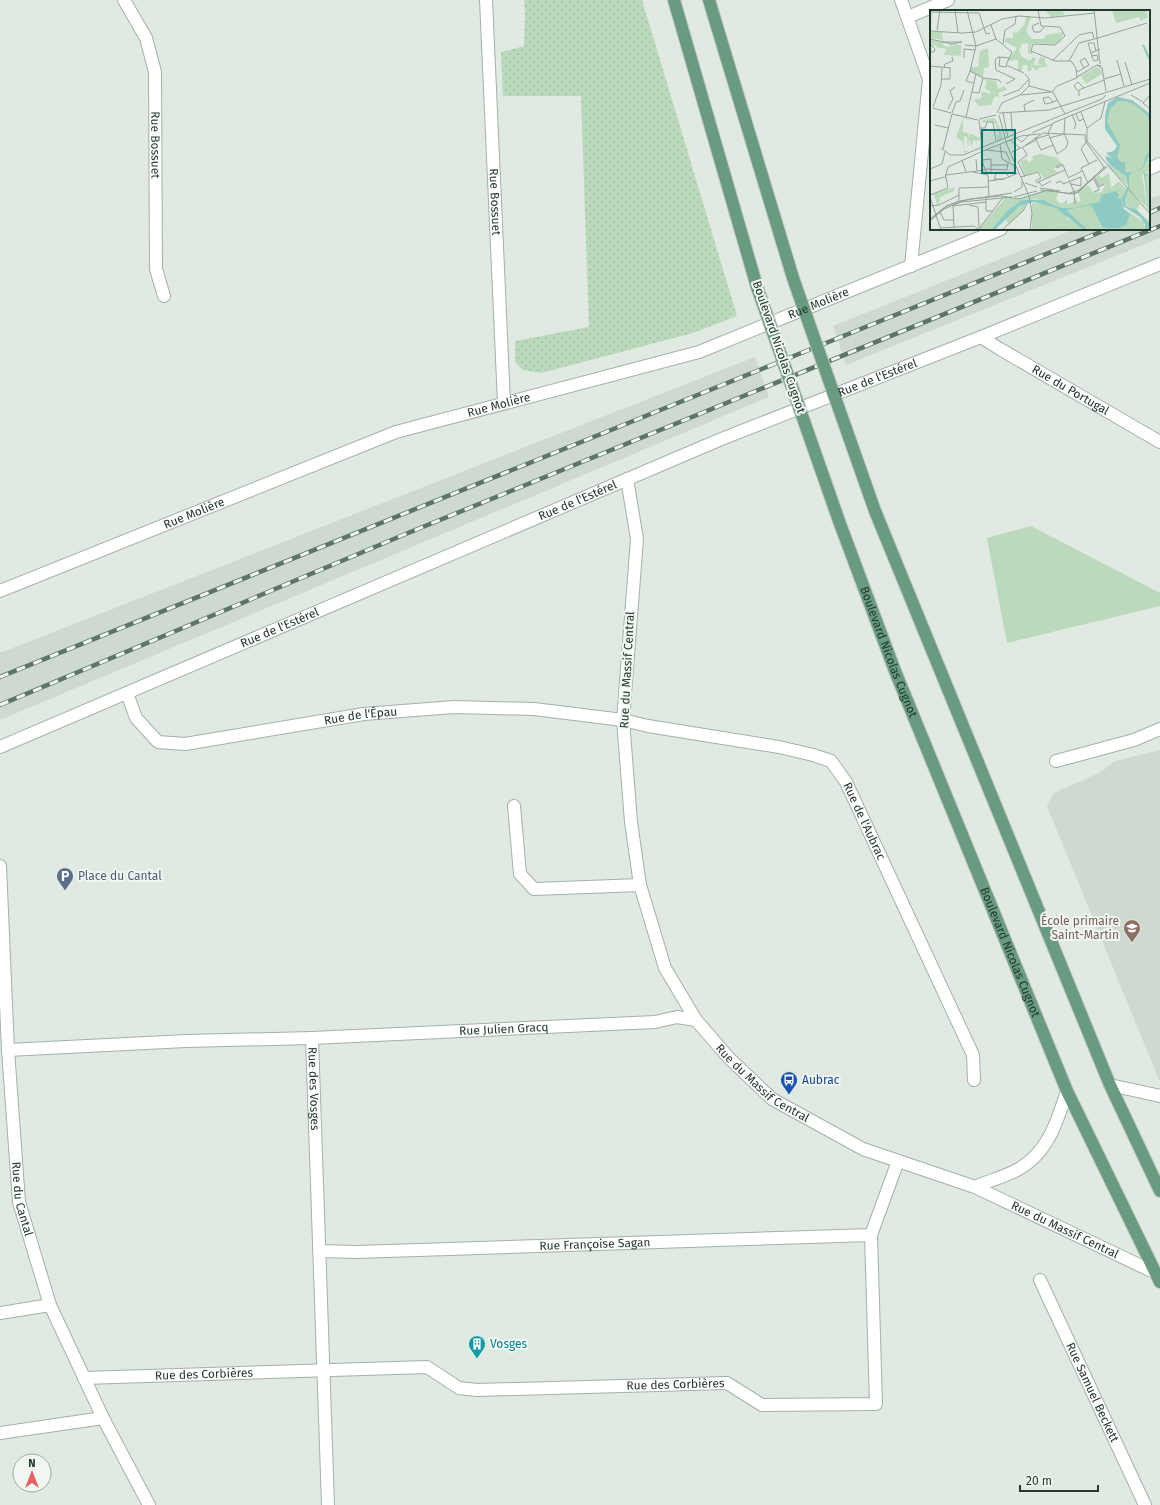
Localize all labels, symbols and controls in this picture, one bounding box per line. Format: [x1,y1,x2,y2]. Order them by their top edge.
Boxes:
inset map [930,10,1150,230]
street label: Rue Bossuet [148,111,163,179]
street label: Rue Bossuet [487,168,504,236]
street label: Boulevard Nicolas Cugnot [750,279,808,416]
street label: Rue Molière [786,285,851,322]
street label: Rue de l'Estérel [836,356,919,400]
street label: Rue du Portugal [1029,362,1112,418]
street label: Rue Molière [466,390,532,420]
street label: Rue de l'Estérel [536,477,619,523]
street label: Rue Molière [161,495,227,532]
street label: Boulevard Nicolas Cugnot [857,585,920,720]
street label: Rue de l'Estérel [238,605,321,651]
street label: Rue du Massif Central [617,611,637,729]
street label: Rue de l'Épau [323,704,398,728]
street label: Rue de l'Aubrac [840,780,888,862]
parking icon: Place du Cantal [55,866,75,891]
place label: Place du Cantal [78,869,162,883]
street label: Boulevard Nicolas Cugnot [977,885,1043,1020]
place label: École primaire Saint-Martin [1041,913,1119,942]
school or university icon: École primaire Saint-Martin [1122,918,1142,943]
street label: Rue Julien Gracq [459,1020,549,1038]
street label: Rue du Massif Central [713,1041,812,1125]
street label: Rue des Vosges [305,1047,322,1131]
bus stop icon: Aubrac [779,1070,799,1095]
place label: Aubrac [802,1073,840,1087]
street label: Rue du Cantal [9,1161,36,1238]
street label: Rue du Massif Central [1009,1198,1121,1261]
street label: Rue Françoise Sagan [539,1235,651,1253]
building icon: Vosges [467,1334,487,1359]
place label: Vosges [490,1337,528,1351]
street label: Rue Samuel Beckett [1063,1340,1122,1445]
street label: Rue des Corbières [155,1366,254,1383]
street label: Rue des Corbières [626,1376,725,1393]
north arrow [12,1453,52,1493]
text: N [28,1457,36,1470]
scale bar [1020,1467,1098,1493]
text: 20 m [1026,1474,1052,1488]

